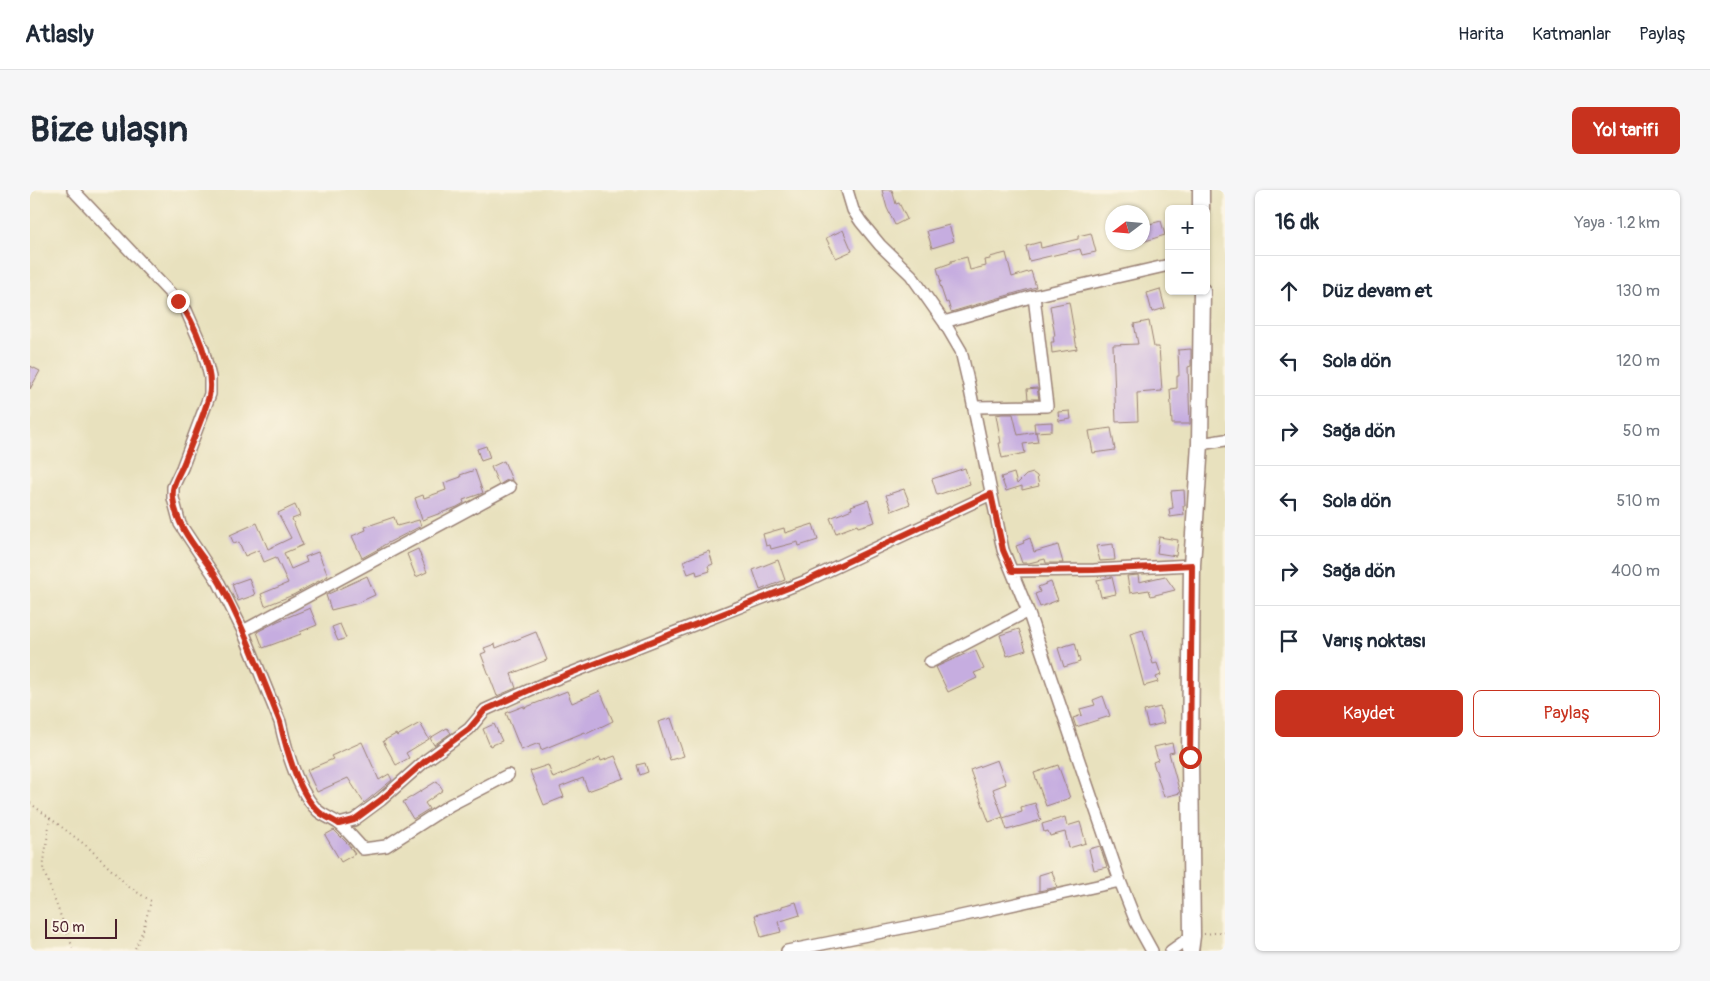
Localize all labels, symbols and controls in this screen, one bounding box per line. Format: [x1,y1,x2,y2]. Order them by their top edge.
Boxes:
text: Atlasly [25,20,94,49]
text: Harita [1458,23,1504,46]
text: Katmanlar [1532,23,1611,46]
text: Paylaş [1639,23,1685,46]
button: Yol tarifi [1572,107,1680,154]
text: Bize ulaşın [30,108,188,152]
north arrow [1105,205,1150,250]
map controls [1165,205,1210,295]
button: + [1165,205,1210,250]
text: 16 dk [1275,209,1319,236]
text: Yaya · 1.2 km [1574,213,1660,233]
button: − [1165,250,1210,295]
icon: ahead [1275,277,1303,305]
text: Düz devam et [1322,279,1432,303]
text: 130 m [1616,281,1660,301]
route end [167,290,190,313]
icon: left [1275,347,1303,375]
text: Sola dön [1322,349,1391,373]
text: 120 m [1616,351,1660,371]
icon: right [1275,417,1303,445]
text: Sağa dön [1322,419,1395,443]
text: 50 m [1623,421,1660,441]
icon: left [1275,487,1303,515]
text: Sola dön [1322,489,1391,513]
text: 510 m [1616,491,1660,511]
icon: right [1275,557,1303,585]
text: Sağa dön [1322,559,1395,583]
text: 400 m [1611,561,1660,581]
icon: arrive [1275,627,1303,655]
text: Varış noktası [1322,629,1426,653]
button: Kaydet [1275,690,1463,737]
button: Paylaş [1473,690,1660,737]
route start [1179,746,1202,769]
scale bar [45,916,118,939]
text: 50 m [52,919,85,936]

